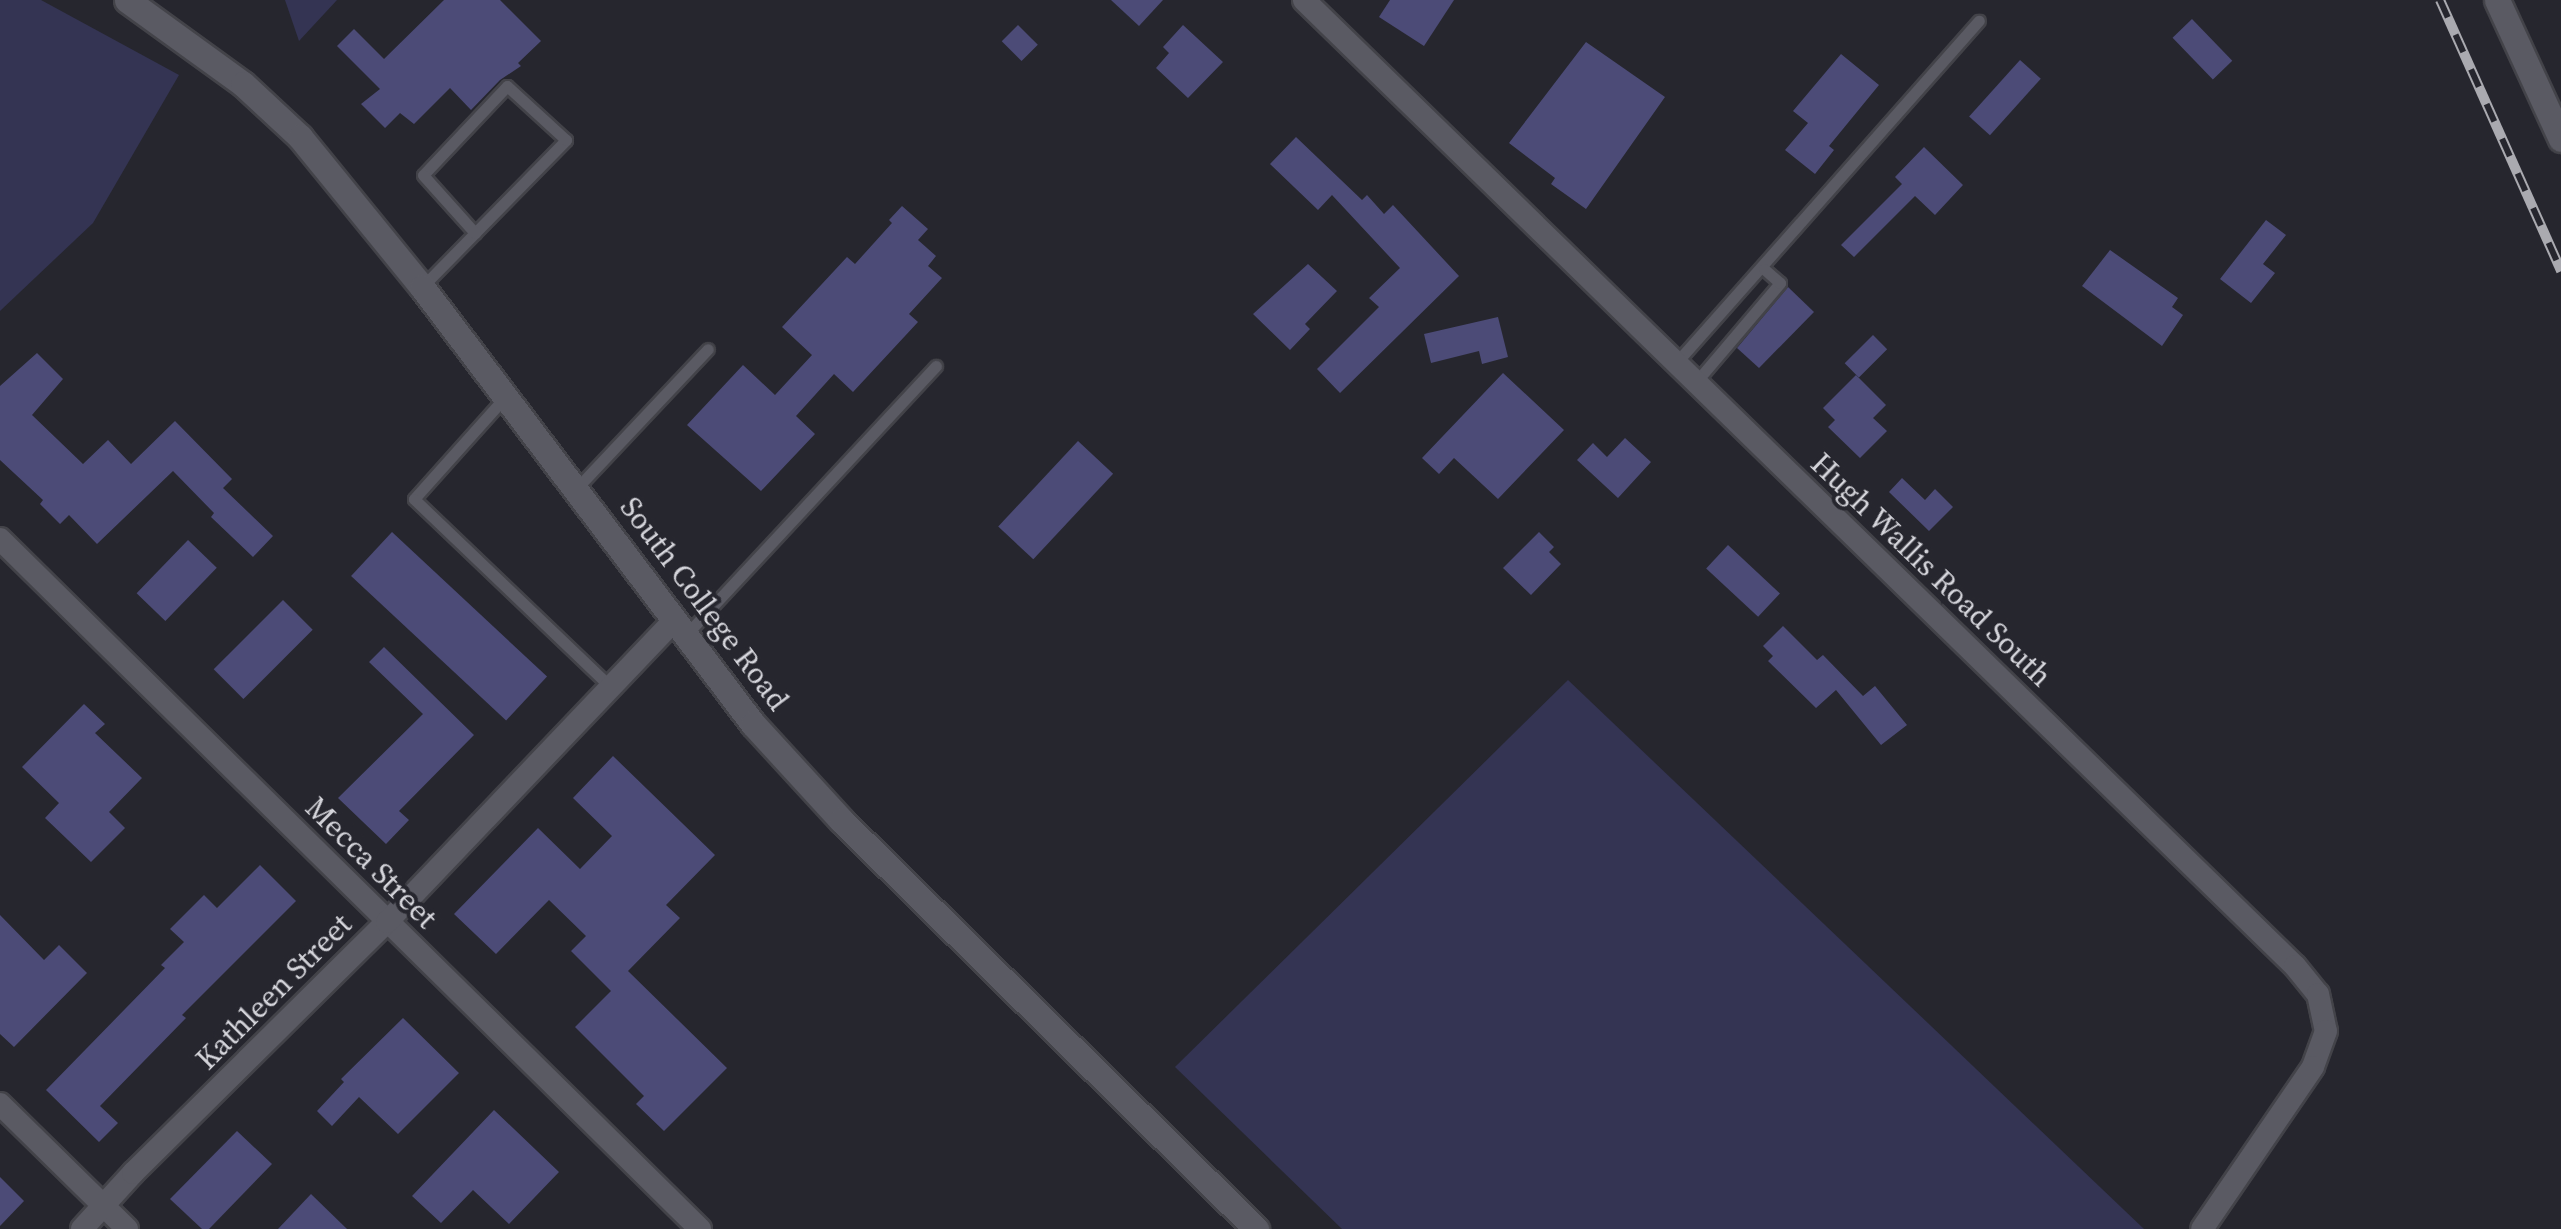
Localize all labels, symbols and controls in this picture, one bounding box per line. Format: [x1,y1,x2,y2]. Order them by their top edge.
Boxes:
street label: Hugh Wallis Road South [1803,446,2059,694]
street label: South College Road [612,490,796,718]
street label: Mecca Street [298,790,444,936]
street label: Kathleen Street [189,907,359,1077]

